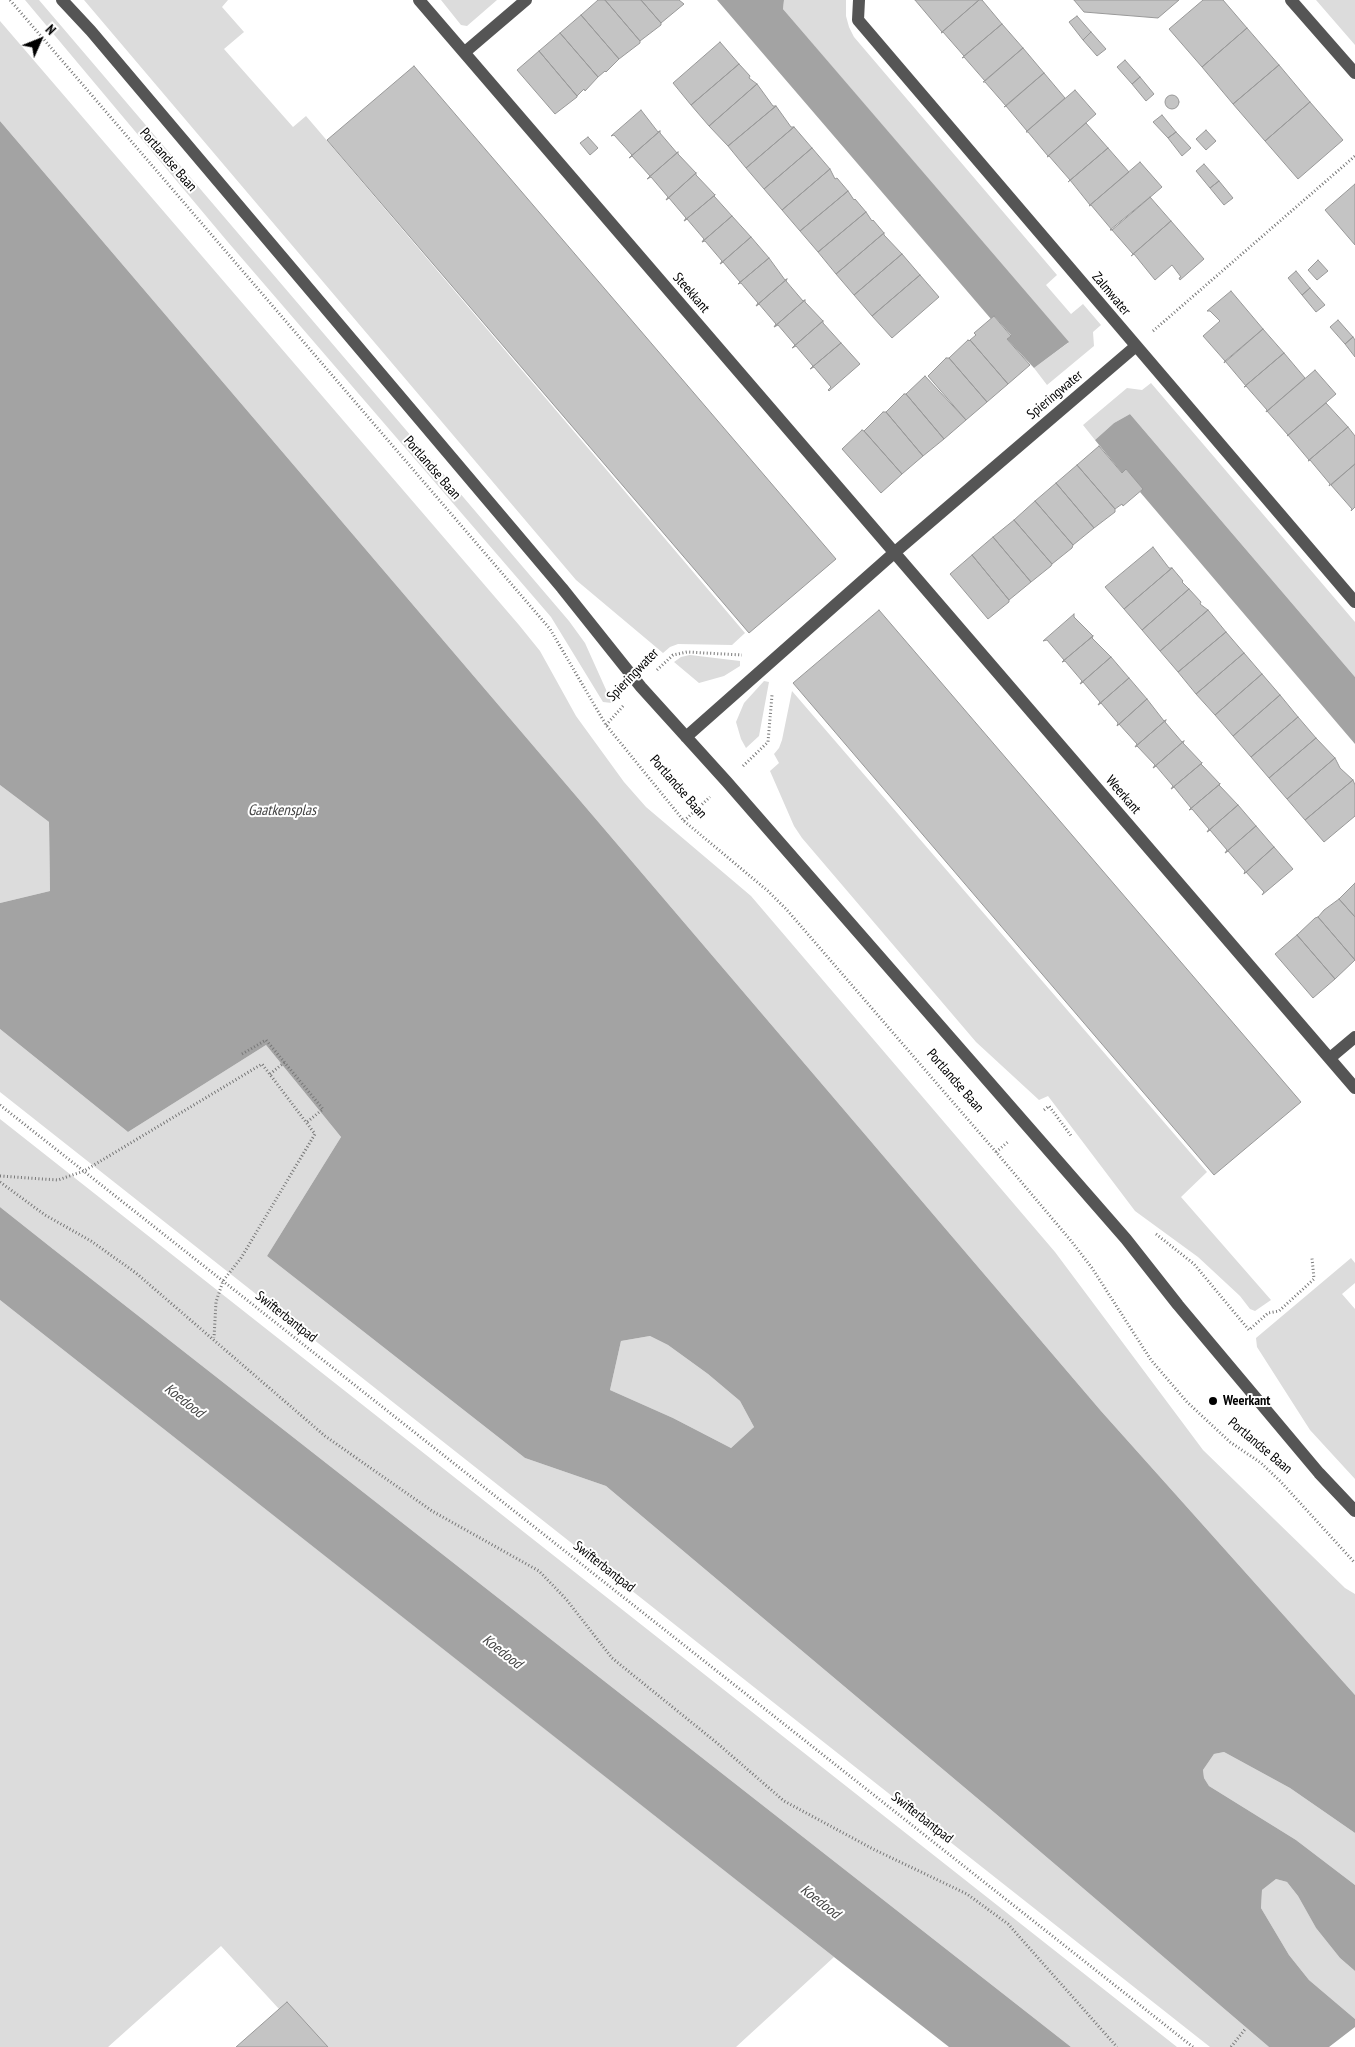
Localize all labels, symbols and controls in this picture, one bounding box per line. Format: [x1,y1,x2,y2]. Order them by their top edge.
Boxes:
north arrow [15,15,65,65]
text: N [42,21,60,39]
street label: Portlandse Baan [136,125,200,195]
street label: Zalmwater [1088,269,1134,319]
street label: Steekkant [669,270,713,316]
street label: Spieringwater [1024,367,1086,423]
street label: Portlandse Baan [400,433,464,503]
street label: Spieringwater [604,645,662,705]
street label: Portlandse Baan [646,752,710,822]
street label: Weerkant [1102,772,1144,818]
water label: Gaatkensplas [248,802,316,820]
street label: Portlandse Baan [923,1046,987,1116]
street label: Swifterbantpad [252,1288,320,1346]
water label: Koedood [161,1380,207,1422]
place label: Weerkant [1223,1393,1270,1409]
marker: Weerkant [1207,1395,1219,1407]
street label: Portlandse Baan [1225,1414,1295,1478]
street label: Swifterbantpad [570,1538,638,1596]
water label: Koedood [479,1631,525,1673]
street label: Swifterbantpad [888,1789,956,1847]
water label: Koedood [797,1881,843,1923]

